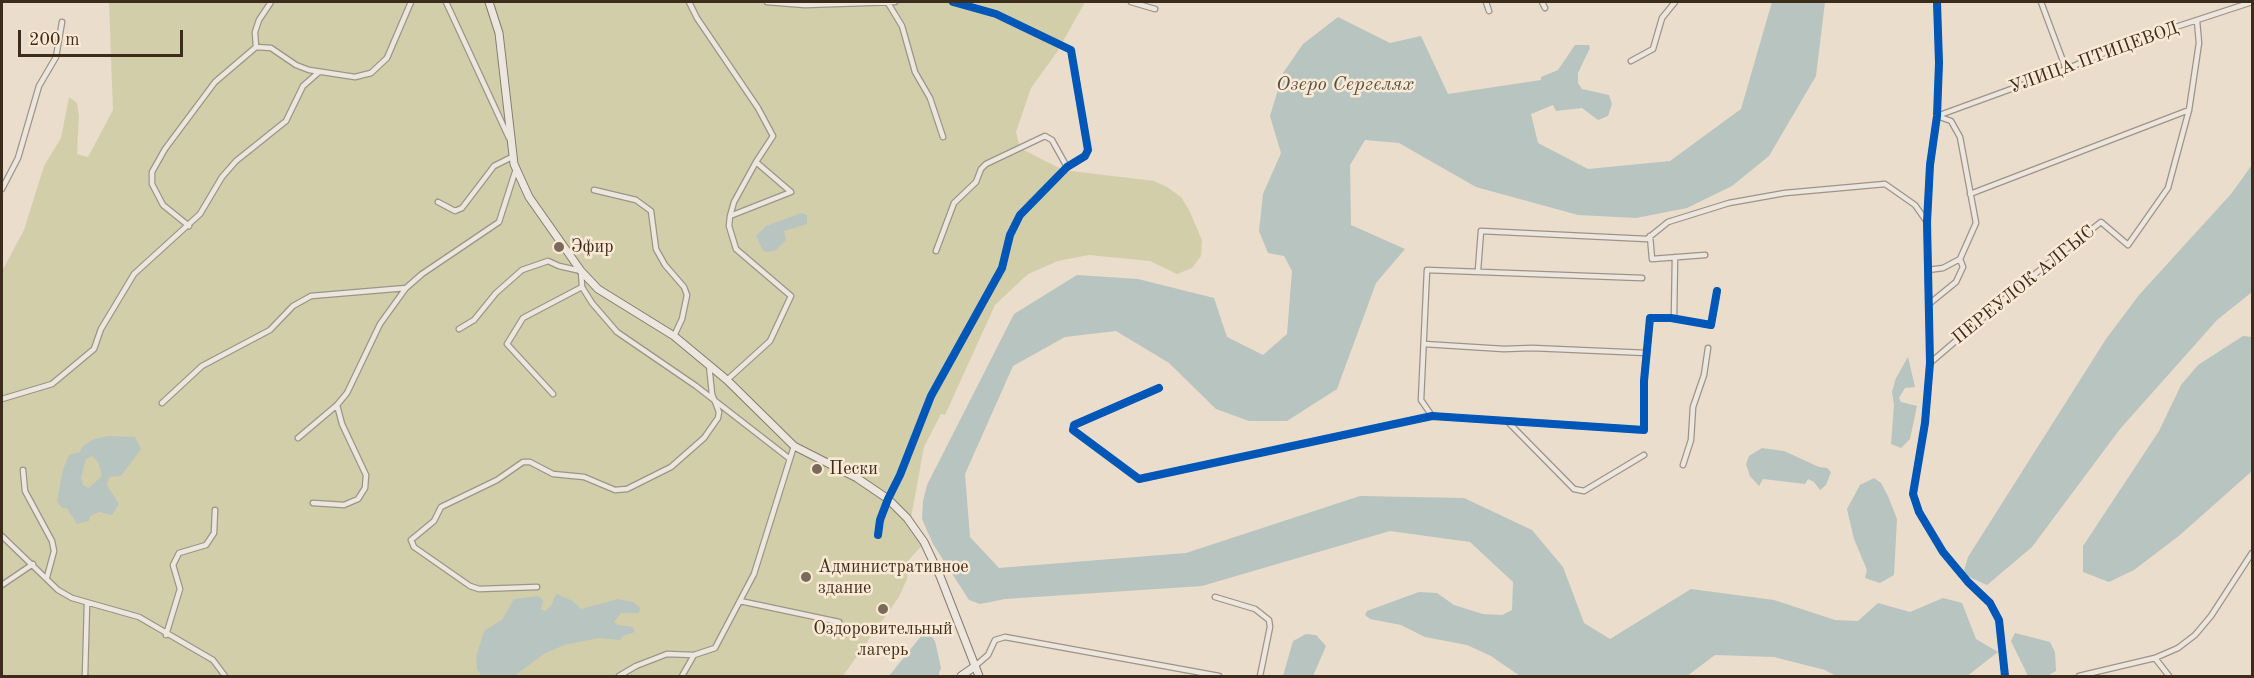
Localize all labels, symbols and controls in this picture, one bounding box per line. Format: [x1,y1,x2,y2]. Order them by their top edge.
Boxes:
street label: УЛИЦА ПТИЦЕВОД [2006,17,2182,99]
scale bar [21,18,186,56]
text: 200 m [29,31,80,49]
water label: Озеро Сергелях [1276,73,1414,97]
street label: ПЕРЕУЛОК АЛГЫС [1948,221,2100,349]
place label: Эфир [571,236,613,258]
marker: Эфир [552,240,566,254]
place label: Пески [829,458,878,480]
marker: Пески [810,462,824,476]
place label: Административное здание [818,556,969,598]
marker: Административное здание [799,570,813,584]
marker: Оздоровительный лагерь [876,602,890,616]
place label: Оздоровительный лагерь [813,618,953,660]

